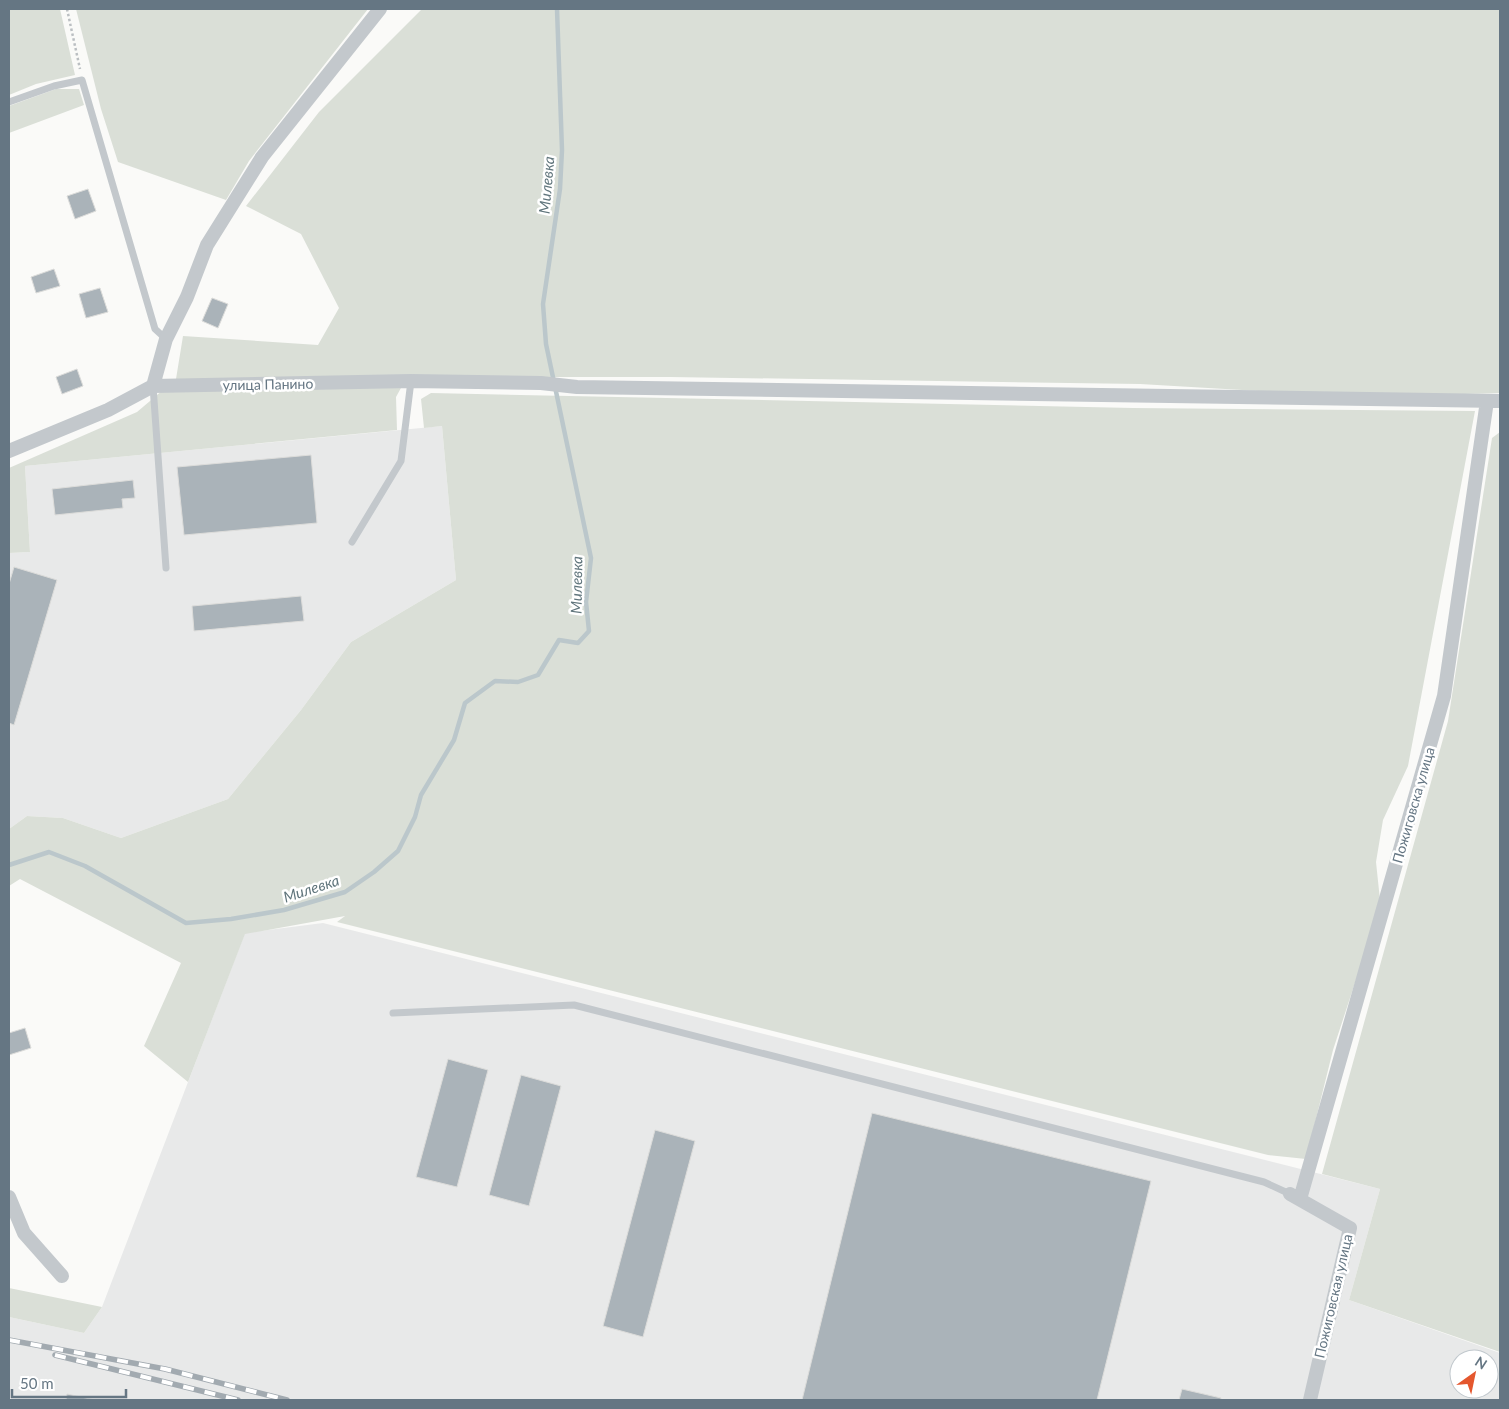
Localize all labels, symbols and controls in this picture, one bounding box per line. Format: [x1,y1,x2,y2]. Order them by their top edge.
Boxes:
water label: Милевка [535,155,558,215]
street label: улица Панино [223,375,314,393]
water label: Милевка [566,556,586,614]
street label: Пожиговска улица [1388,745,1438,865]
water label: Милевка [281,870,342,905]
street label: Пожиговская улица [1310,1232,1356,1360]
north arrow [1449,1349,1499,1399]
text: N [1472,1353,1491,1373]
scale bar [12,1366,126,1398]
text: 50 m [20,1374,54,1392]

